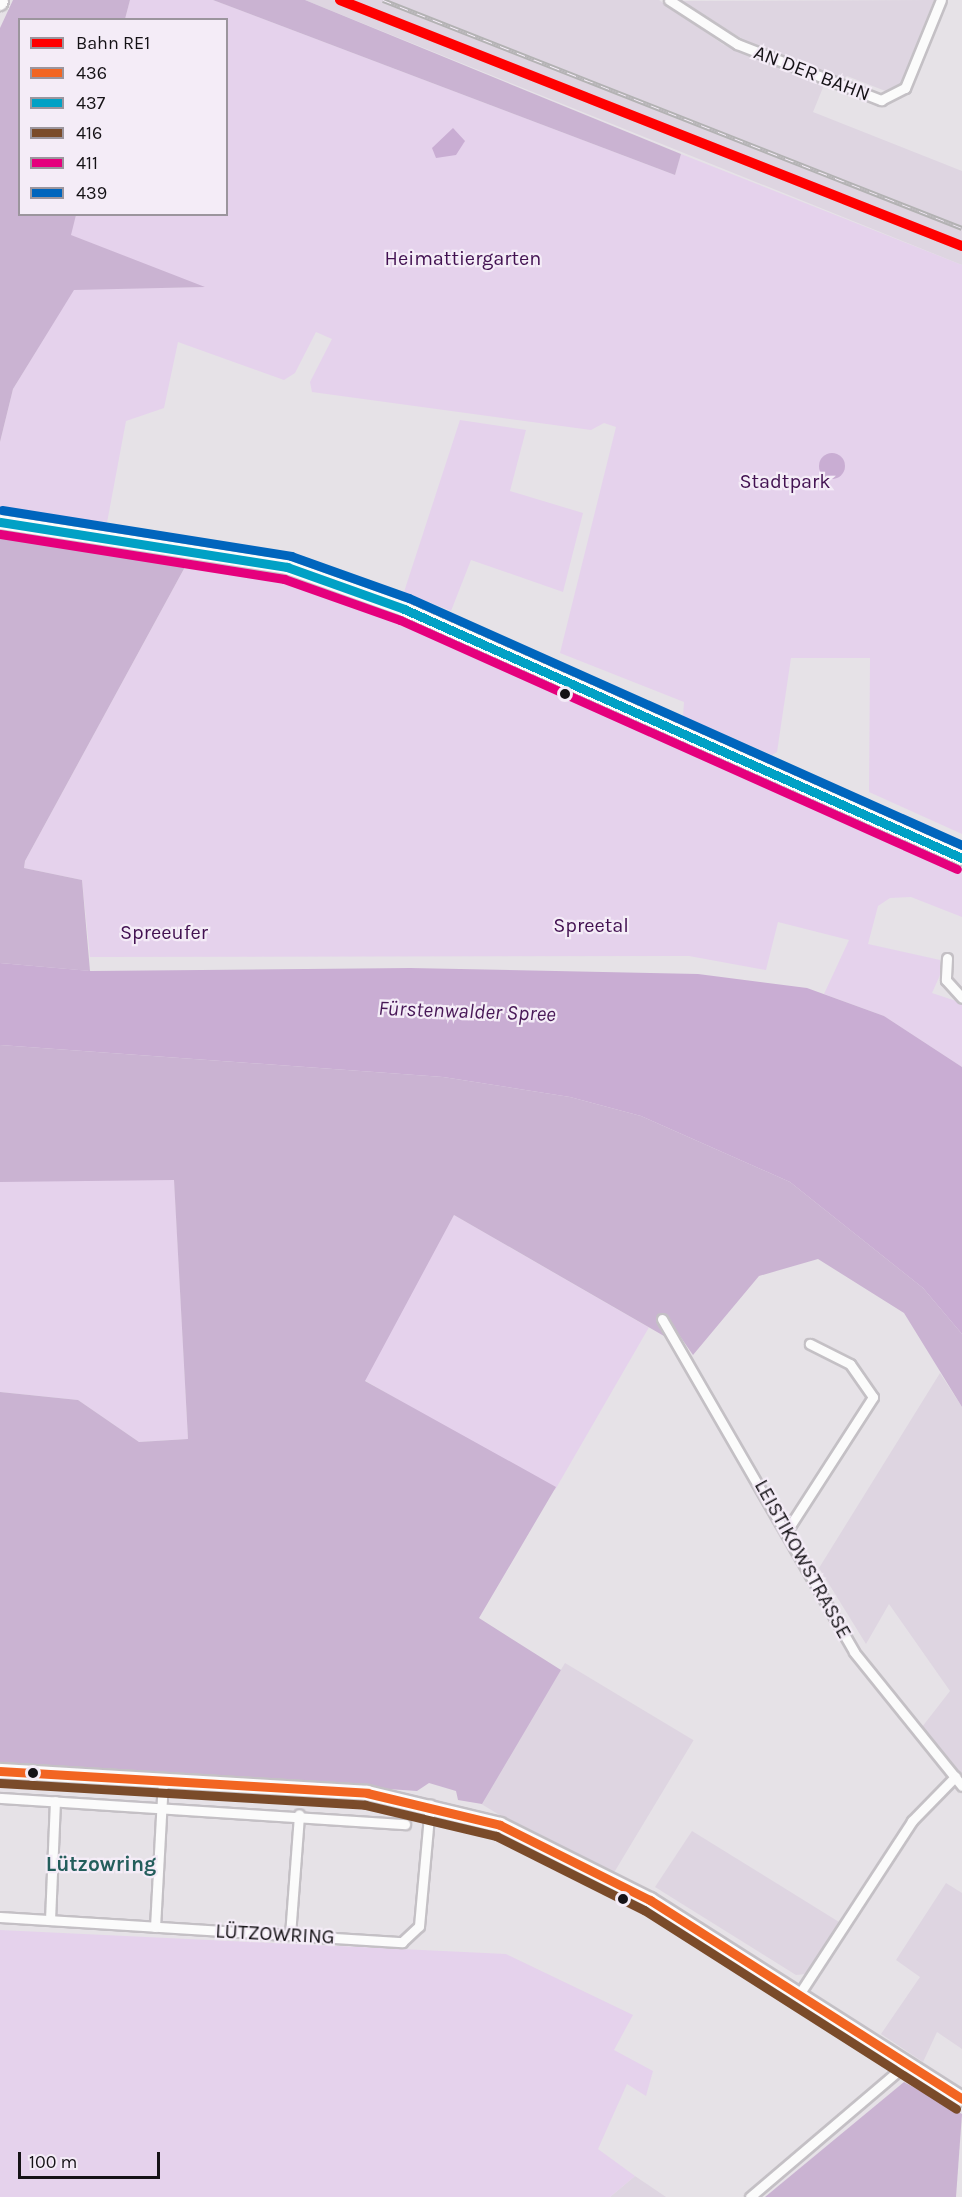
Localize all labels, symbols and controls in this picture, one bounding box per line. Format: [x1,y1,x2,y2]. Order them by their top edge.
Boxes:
legend [18,18,228,216]
text: Bahn RE1 [76,32,150,54]
street label: AN DER BAHN [751,40,873,106]
text: 436 [76,62,107,84]
text: 437 [76,92,105,114]
text: 416 [76,122,102,144]
text: 411 [76,152,98,174]
text: 439 [76,182,107,204]
park label: Heimattiergarten [385,246,541,270]
park label: Stadtpark [739,469,831,493]
unlabelled marker [559,688,571,700]
park label: Spreetal [553,913,629,937]
park label: Spreeufer [120,920,208,944]
water label: Fürstenwalder Spree [378,995,556,1027]
street label: LEISTIKOWSTRASSE [749,1475,857,1643]
unlabelled marker [27,1767,39,1779]
district label: Lützowring [46,1851,156,1877]
unlabelled marker [617,1893,629,1905]
street label: LÜTZOWRING [215,1919,335,1949]
scale bar [21,2140,164,2178]
text: 100 m [29,2151,77,2173]

